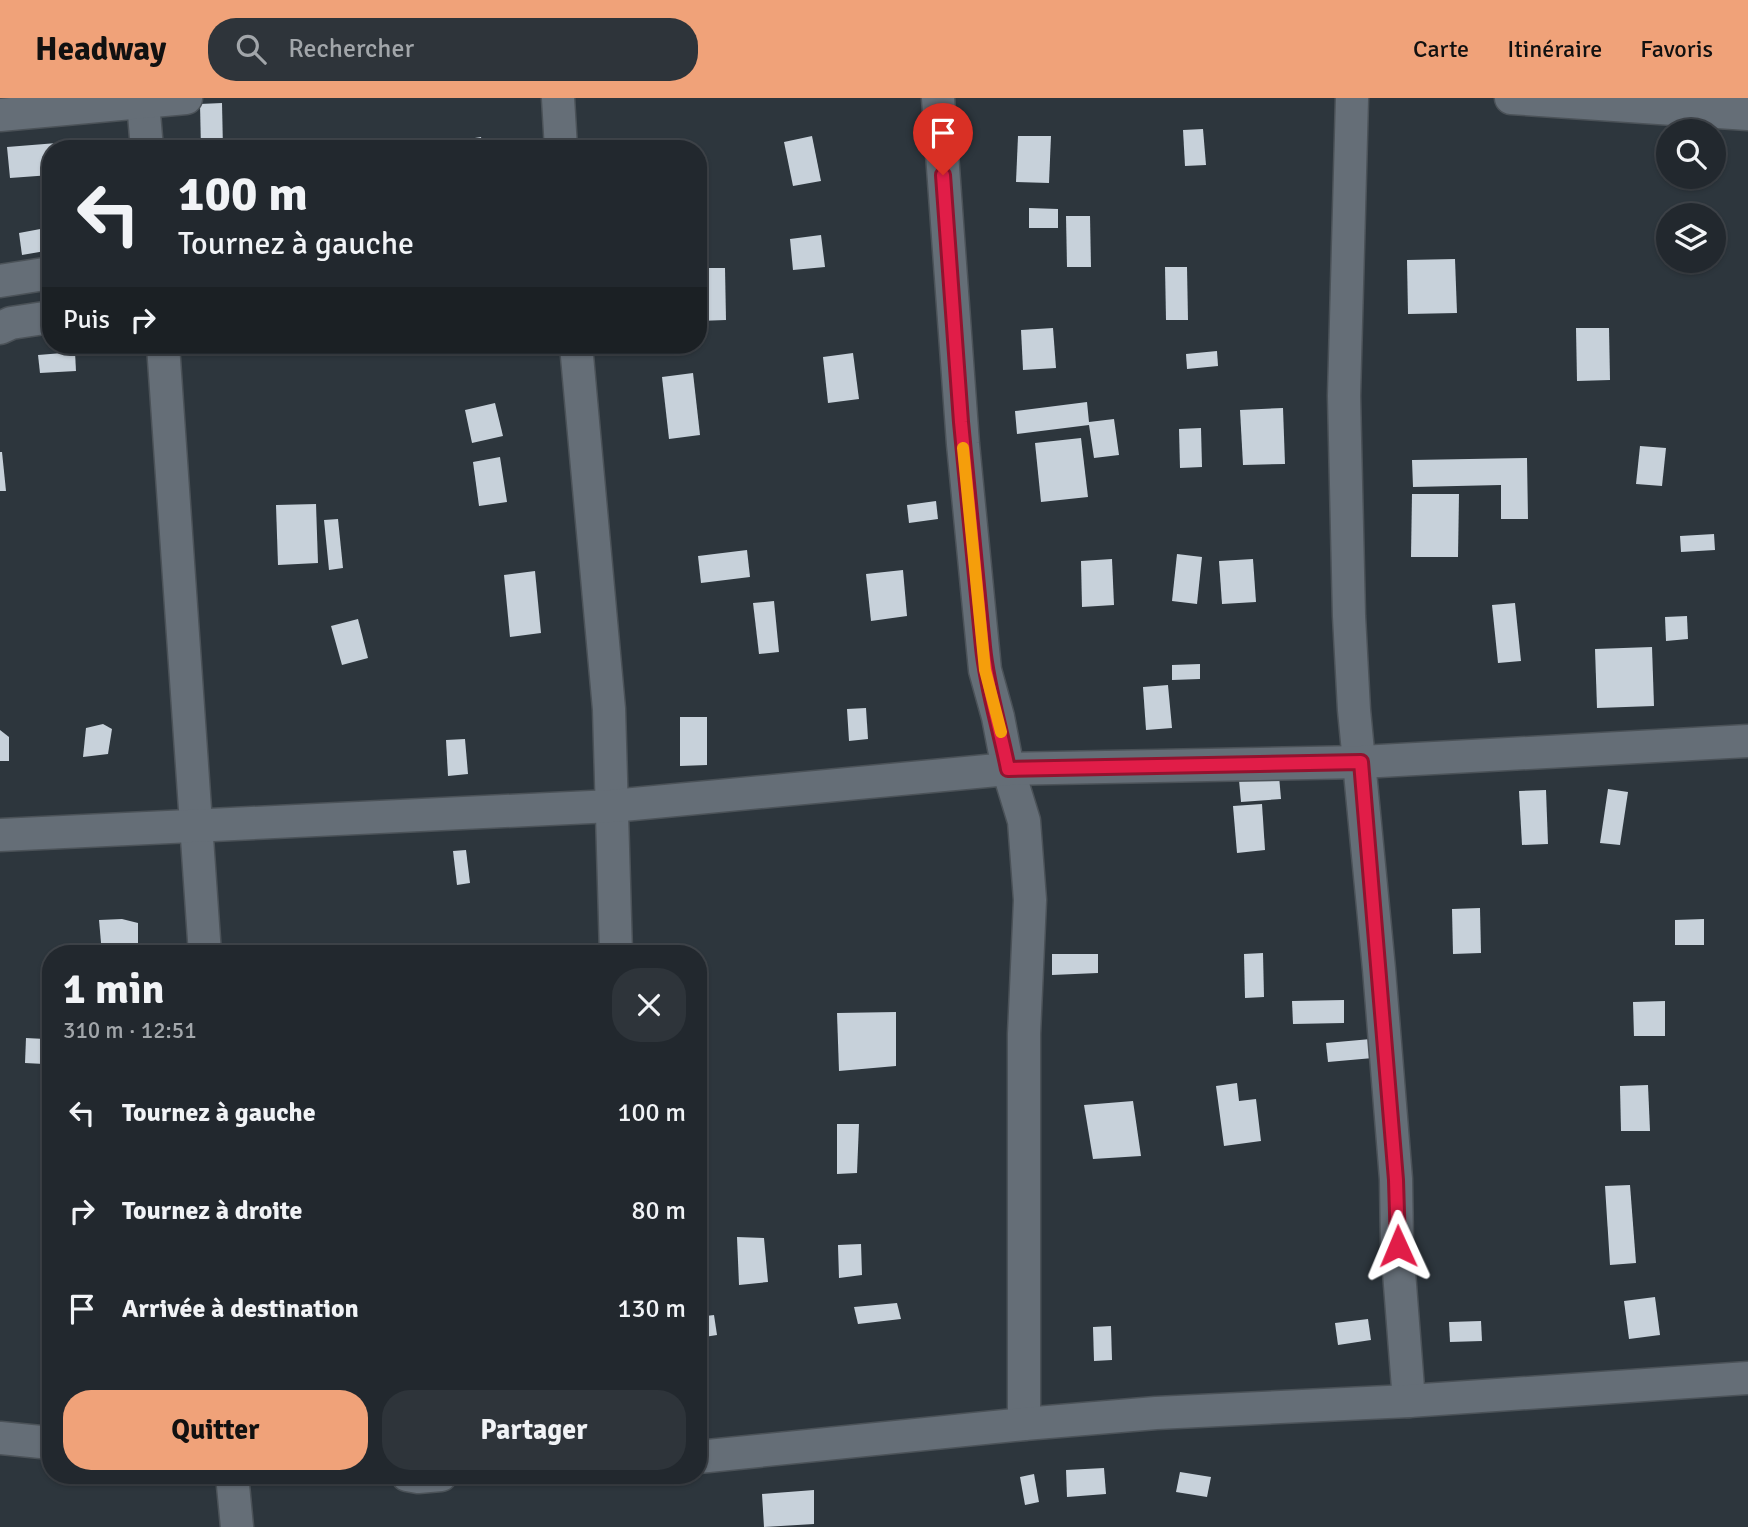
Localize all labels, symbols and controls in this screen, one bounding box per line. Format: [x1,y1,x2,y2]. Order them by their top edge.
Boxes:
search box [208,18,698,81]
text: Headway [35,29,166,70]
icon: search [232,30,270,68]
text: Rechercher [288,33,414,65]
text: Carte [1413,34,1469,64]
text: Itinéraire [1507,34,1602,64]
text: Favoris [1640,34,1713,64]
pin [913,103,973,175]
icon: arrive [924,114,962,152]
map controls [1656,119,1726,273]
button: search [1656,119,1726,189]
text: 100 m [178,164,308,224]
icon: left [63,168,154,259]
button: layers [1656,203,1726,273]
text: Tournez à gauche [178,224,414,263]
icon: right [124,301,162,339]
text: Puis [63,304,110,336]
text: 1 min [63,964,164,1015]
button: close [612,968,686,1042]
text: 310 m · 12:51 [63,1016,197,1045]
icon: left [63,1094,101,1132]
text: Tournez à gauche [122,1097,316,1129]
text: 100 m [617,1097,686,1129]
icon: right [63,1192,101,1230]
text: Tournez à droite [122,1195,302,1227]
text: 80 m [631,1195,686,1227]
position arrow [1361,1209,1435,1283]
icon: arrive [63,1290,101,1328]
text: Arrivée à destination [122,1293,359,1325]
text: 130 m [617,1293,686,1325]
button: Quitter [63,1390,368,1470]
button: Partager [382,1390,686,1470]

